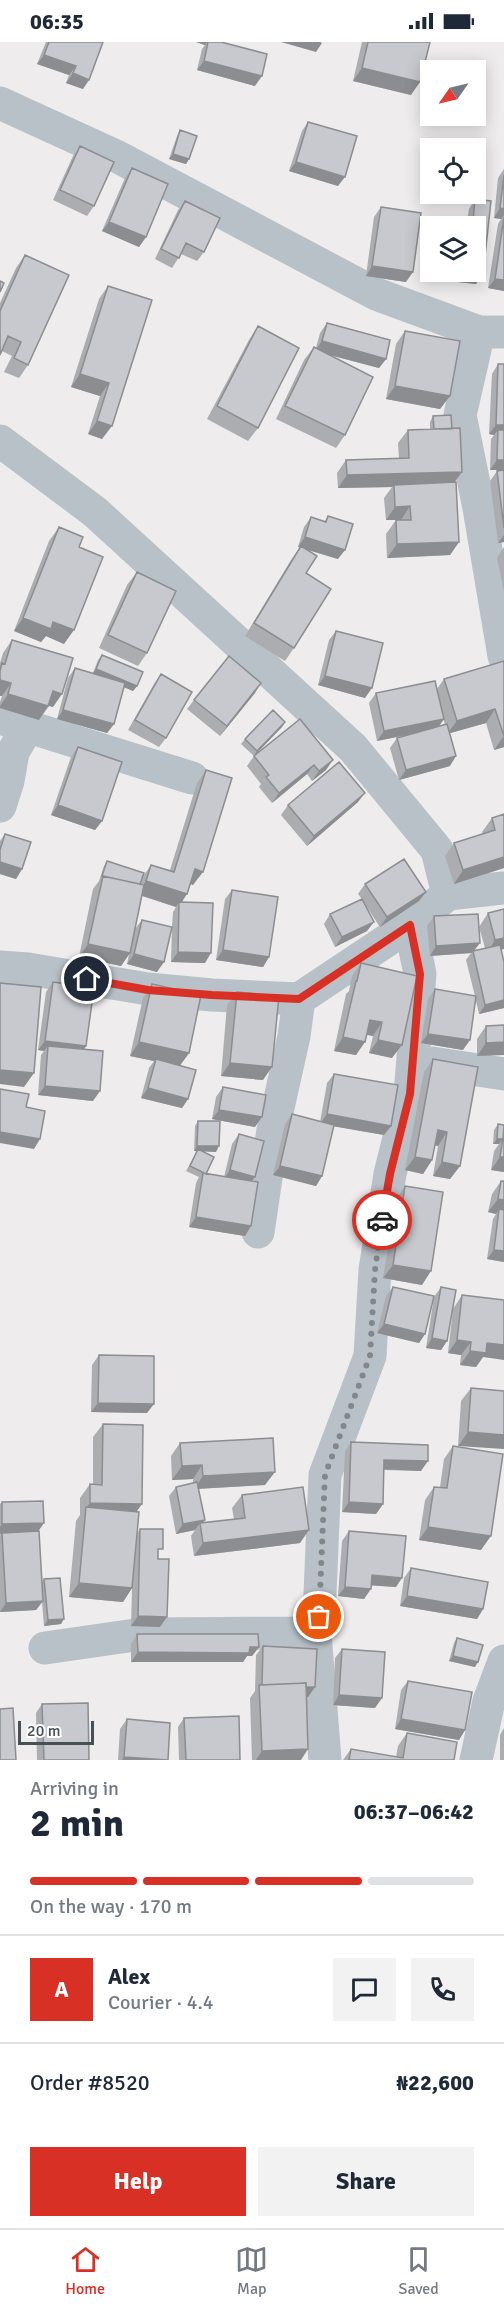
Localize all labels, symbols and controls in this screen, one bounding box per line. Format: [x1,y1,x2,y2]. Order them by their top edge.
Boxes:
text: 06:35 [30,8,84,35]
north arrow [420,60,486,126]
map controls [420,60,486,282]
button: locate [420,138,486,204]
button: layers [420,216,486,282]
pin [61,953,112,1004]
icon: home [70,962,103,995]
courier [352,1190,412,1250]
icon: car [366,1204,399,1237]
pin [293,1591,344,1642]
icon: bag [302,1600,335,1633]
scale bar [18,1718,94,1746]
text: 20 m [27,1721,61,1741]
text: Arriving in [30,1776,119,1801]
text: 06:37–06:42 [354,1798,474,1825]
text: 2 min [30,1799,124,1847]
text: On the way · 170 m [30,1894,192,1919]
button: chat [333,1958,396,2021]
button: phone [411,1958,474,2021]
text: Alex [108,1963,150,1990]
text: A [54,1976,69,2003]
text: Courier · 4.4 [108,1990,214,2015]
text: Order #8520 [30,2069,150,2096]
text: ₦22,600 [396,2069,474,2096]
button: Help [30,2147,246,2216]
button: Share [258,2147,474,2216]
tab: Home [65,2243,105,2299]
tab: Map [235,2243,268,2299]
tab: Saved [399,2243,439,2299]

